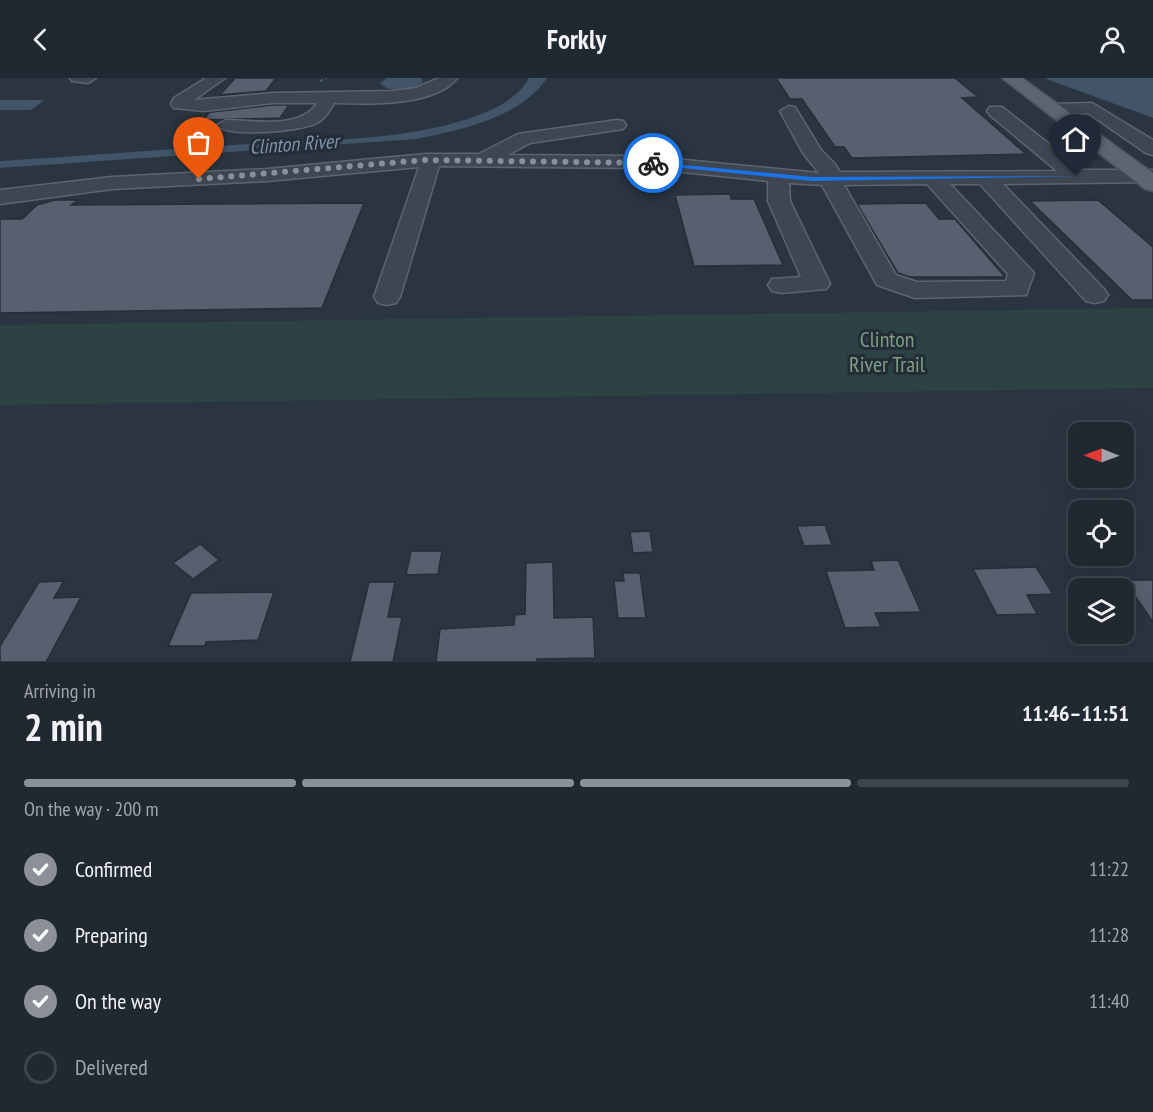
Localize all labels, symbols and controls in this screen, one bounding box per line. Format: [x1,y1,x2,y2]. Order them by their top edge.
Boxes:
text: Forkly [547,22,606,56]
icon: back [24,23,57,56]
icon: person [1096,23,1129,56]
pin [1050,114,1101,176]
pin [173,117,224,179]
icon: home [1059,123,1092,156]
icon: bag [182,126,215,159]
water label: Clinton River [249,128,342,160]
courier [623,133,683,193]
icon: bike [637,147,670,180]
park label: Clinton River Trail [849,325,926,378]
north arrow [1068,422,1134,488]
map controls [1068,422,1134,644]
button: locate [1068,500,1134,566]
button: layers [1068,578,1134,644]
text: Arriving in [24,678,96,704]
text: 11:46–11:51 [1022,699,1129,727]
text: 2 min [24,701,103,752]
text: On the way · 200 m [24,796,159,822]
icon: check [24,853,57,886]
text: Confirmed [75,855,152,883]
text: 11:22 [1089,856,1129,882]
icon: check [24,919,57,952]
text: Preparing [75,921,148,949]
text: 11:28 [1089,922,1129,948]
icon: check [24,985,57,1018]
text: On the way [75,987,161,1015]
text: 11:40 [1089,988,1129,1014]
text: Delivered [75,1053,148,1081]

